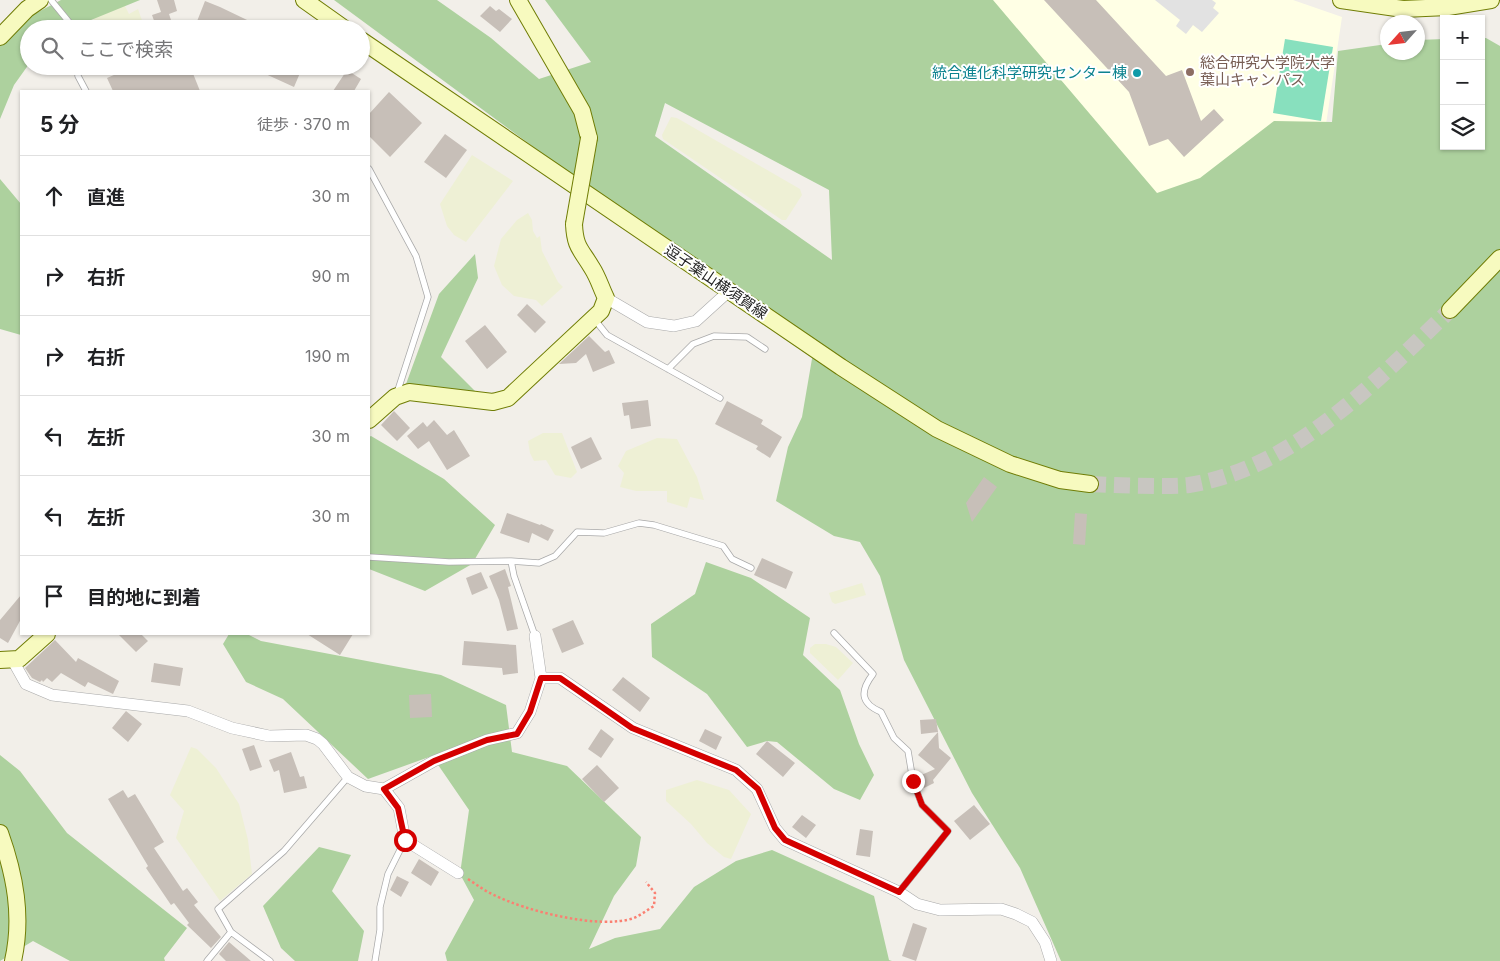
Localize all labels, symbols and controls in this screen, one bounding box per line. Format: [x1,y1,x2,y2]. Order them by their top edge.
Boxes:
north arrow [1380,15,1425,60]
map controls [1440,15,1485,150]
button: + [1440,15,1485,60]
search box [20,20,370,75]
icon: search [38,34,66,62]
text: ここで検索 [78,38,173,61]
place label: 総合研究大学院大学 葉山キャンパス [1200,53,1335,89]
button: − [1440,60,1485,105]
place label: 統合進化科学研究センター棟 [932,63,1127,82]
marker: 総合研究大学院大学 葉山キャンパス [1184,66,1196,78]
marker: 統合進化科学研究センター棟 [1131,67,1143,79]
button: layers [1440,105,1485,150]
text: 5 分 [40,112,79,137]
text: 徒歩 · 370 m [257,114,350,134]
icon: ahead [40,182,68,210]
text: 直進 [87,186,125,209]
text: 30 m [312,186,350,206]
street label: 逗子葉山横須賀線 [661,240,771,323]
icon: right [40,262,68,290]
text: 右折 [87,266,125,289]
text: 90 m [311,266,350,286]
icon: right [40,342,68,370]
text: 右折 [87,346,125,369]
text: 190 m [305,346,350,366]
icon: left [40,422,68,450]
text: 左折 [87,426,125,449]
text: 30 m [312,426,350,446]
icon: left [40,502,68,530]
text: 左折 [87,506,125,529]
text: 30 m [312,506,350,526]
icon: arrive [40,582,68,610]
text: 目的地に到着 [87,586,201,609]
route end [902,770,925,793]
route start [394,829,417,852]

